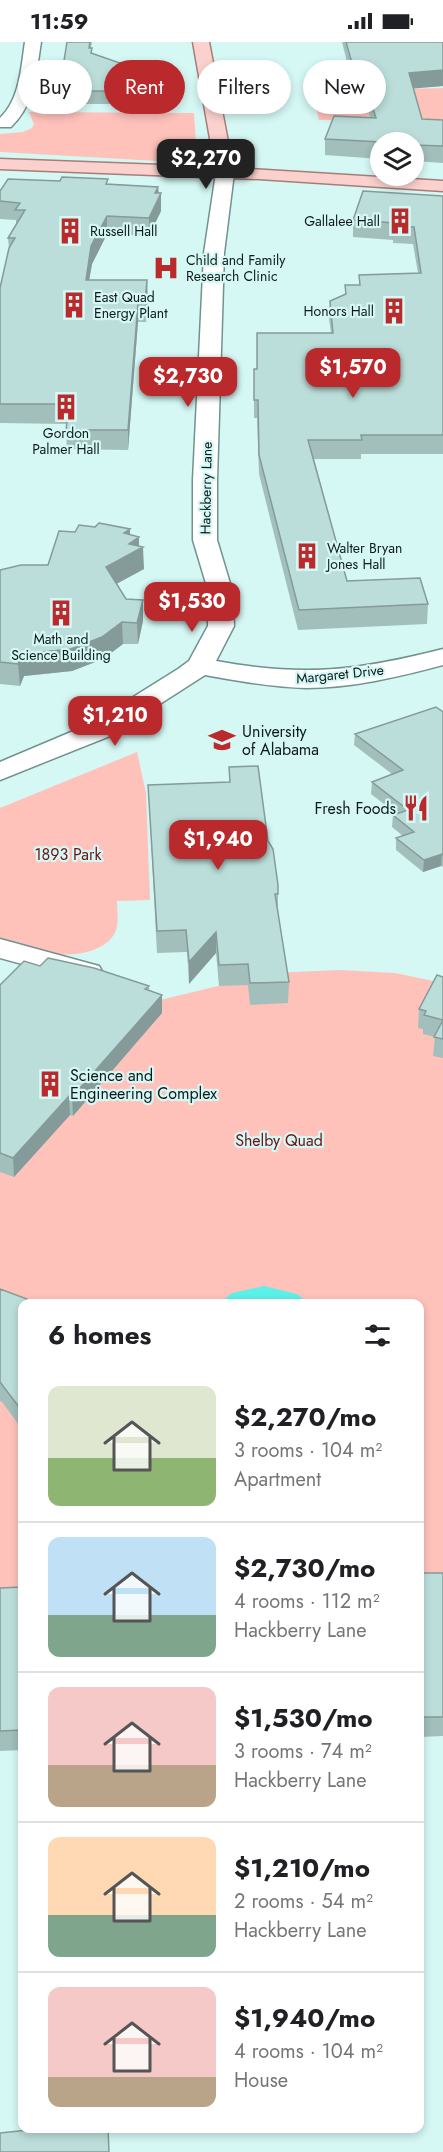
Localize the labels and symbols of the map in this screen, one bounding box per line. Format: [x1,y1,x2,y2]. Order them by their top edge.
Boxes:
pin: $2,270 [157,139,255,190]
building icon: Gallalee Hall [385,206,415,236]
place label: Gallalee Hall [304,211,380,231]
building icon: Russell Hall [55,216,85,246]
place label: Russell Hall [90,221,158,241]
place label: Child and Family Research Clinic [186,250,286,286]
hospital icon: Child and Family Research Clinic [151,253,181,283]
place label: East Quad Energy Plant [94,287,168,323]
building icon: East Quad Energy Plant [59,290,89,320]
building icon: Honors Hall [379,296,409,326]
place label: Honors Hall [304,301,374,321]
pin: $1,570 [304,348,402,399]
pin: $2,730 [139,357,237,408]
building icon: Gordon Palmer Hall [51,392,81,422]
place label: Gordon Palmer Hall [32,423,100,459]
street label: Hackberry Lane [195,441,217,535]
place label: Walter Bryan Jones Hall [325,538,402,574]
building icon: Walter Bryan Jones Hall [292,541,322,571]
pin: $1,530 [143,582,241,633]
building icon: Math and Science Building [46,598,76,628]
place label: Math and Science Building [11,629,111,665]
street label: Margaret Drive [295,659,385,689]
pin: $1,210 [66,696,164,747]
place label: University of Alabama [242,720,319,761]
school or university icon: University of Alabama [207,725,237,755]
restaurant icon: Fresh Foods [401,793,431,823]
place label: Fresh Foods [315,797,396,820]
pin: $1,940 [169,820,267,871]
park label: 1893 Park [34,843,103,866]
place label: Science and Engineering Complex [70,1064,217,1105]
building icon: Science and Engineering Complex [35,1069,65,1099]
park label: Shelby Quad [235,1129,323,1152]

